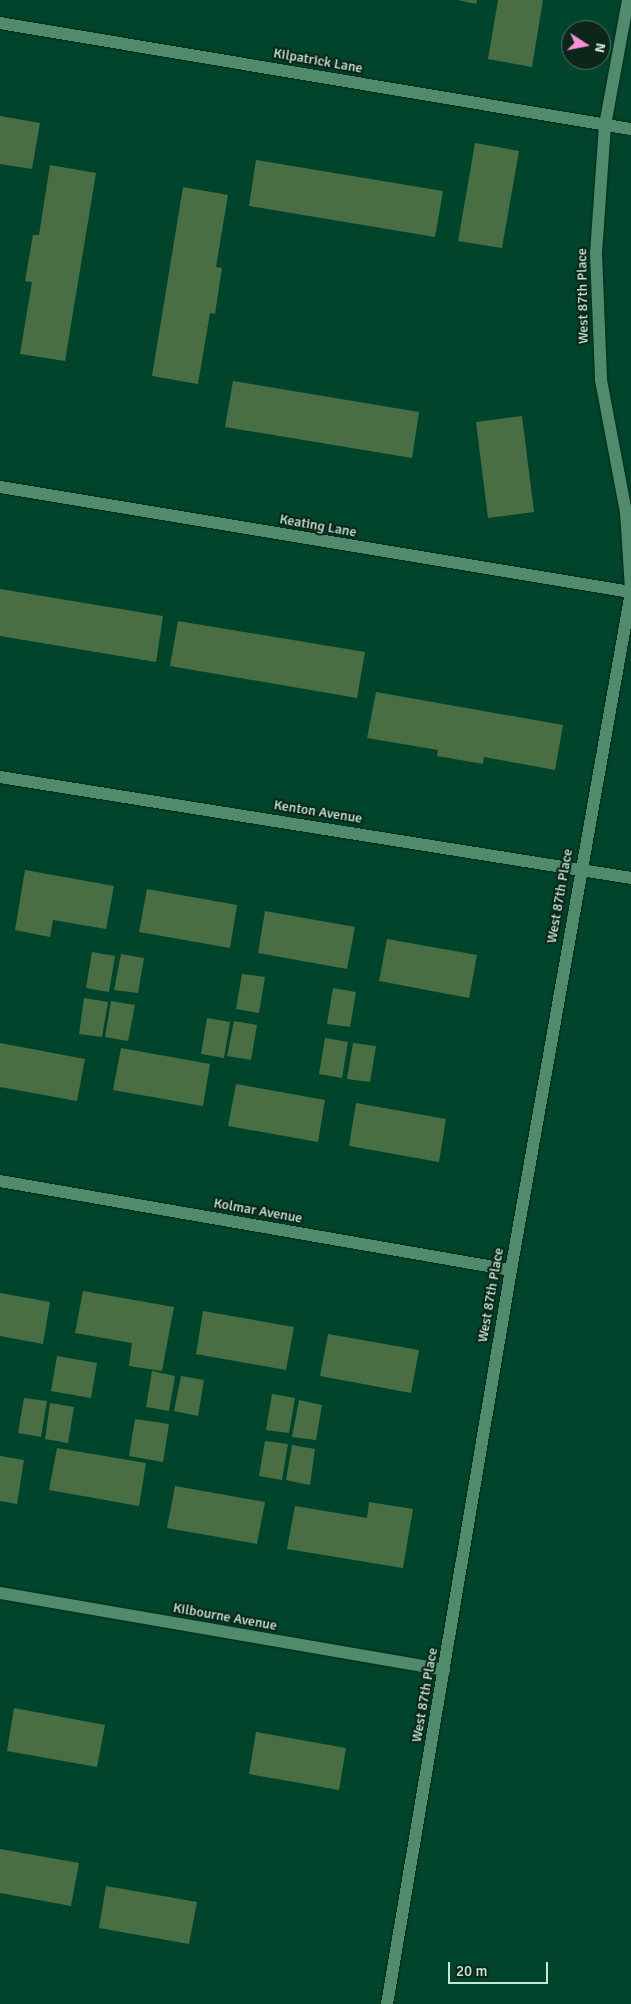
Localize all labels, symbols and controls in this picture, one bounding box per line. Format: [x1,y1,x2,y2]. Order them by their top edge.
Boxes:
north arrow [561,20,611,70]
text: N [591,41,610,54]
street label: Kilpatrick Lane [272,45,364,77]
street label: West 87th Place [574,248,592,344]
street label: Keating Lane [278,511,358,541]
street label: Kenton Avenue [273,797,363,827]
street label: West 87th Place [543,847,577,945]
street label: Kolmar Avenue [212,1195,304,1227]
street label: West 87th Place [474,1246,508,1344]
street label: Kilbourne Avenue [172,1600,278,1634]
street label: West 87th Place [408,1646,442,1744]
scale bar [451,1952,551,1984]
text: 20 m [456,1962,487,1980]

